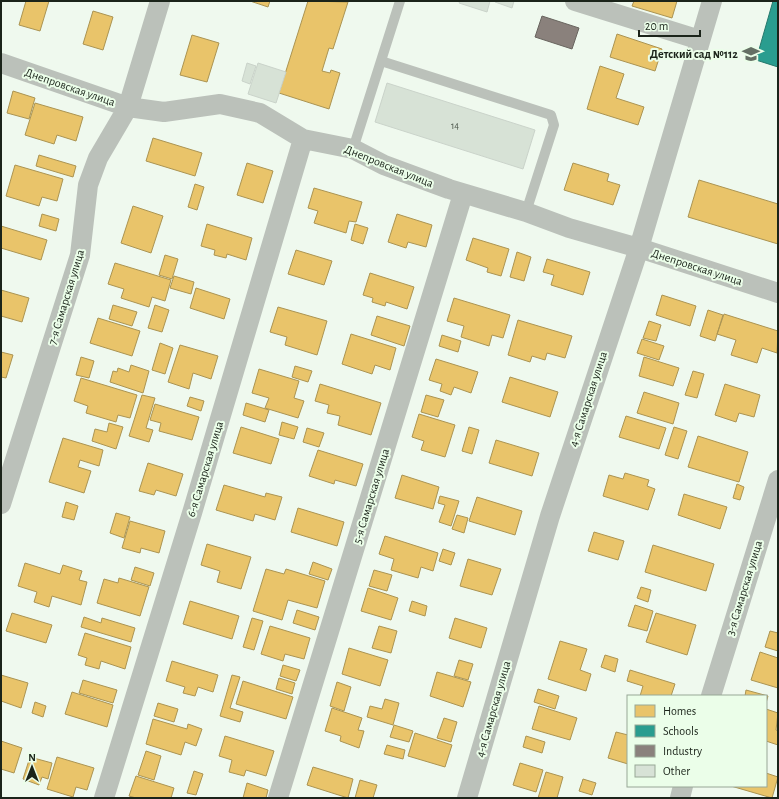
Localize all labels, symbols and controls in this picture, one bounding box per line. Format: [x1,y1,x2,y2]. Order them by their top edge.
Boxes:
scale bar [639,12,700,38]
text: 20 m [645,20,668,32]
school or university icon: Детский сад №112 [741,44,761,64]
place label: Детский сад №112 [650,48,738,60]
street label: Днепровская улица [23,66,117,109]
house number: 14 [451,121,459,131]
street label: Днепровская улица [342,143,436,190]
street label: Днепровская улица [650,247,744,288]
street label: 7-я Самарская улица [46,248,87,346]
street label: 4-я Самарская улица [567,349,610,448]
street label: 6-я Самарская улица [185,419,226,519]
street label: 5-я Самарская улица [351,447,392,545]
street label: 3-я Самарская улица [724,539,765,637]
street label: 4-я Самарская улица [474,659,514,759]
legend [627,695,767,787]
text: Homes [663,705,696,717]
text: Schools [663,725,698,737]
text: Industry [663,745,702,758]
north arrow [12,747,52,787]
text: N [28,752,36,763]
text: Other [663,765,690,777]

